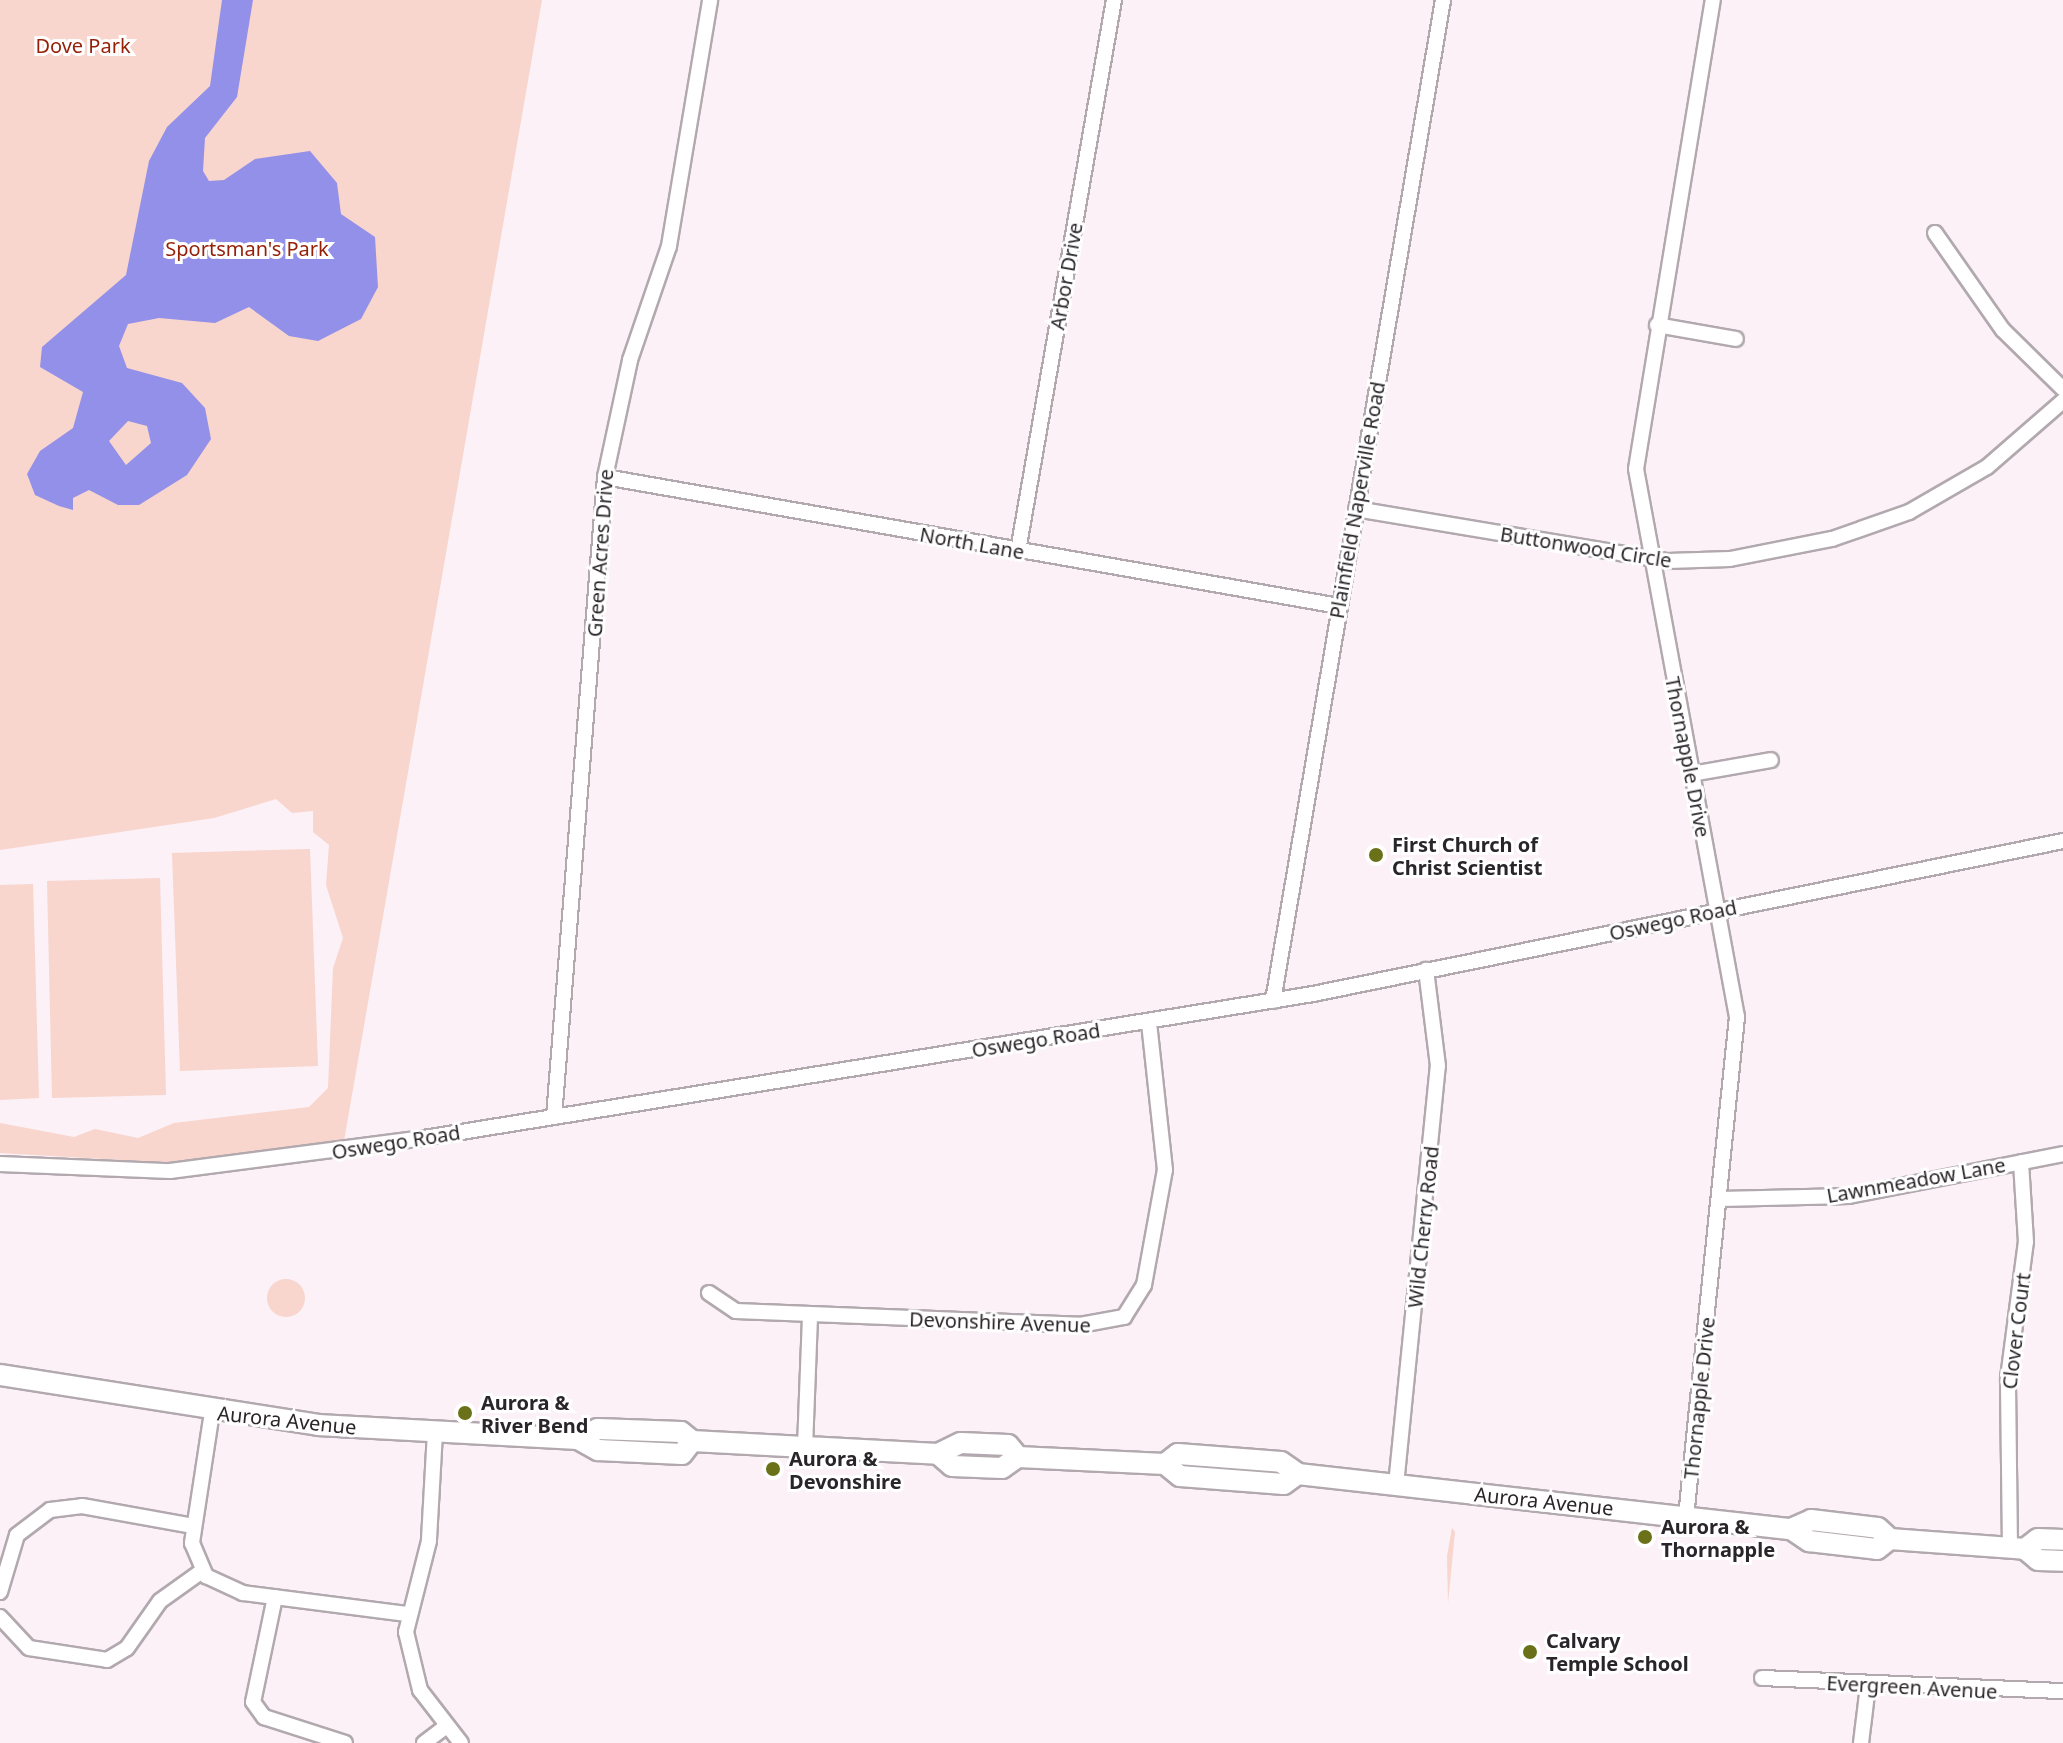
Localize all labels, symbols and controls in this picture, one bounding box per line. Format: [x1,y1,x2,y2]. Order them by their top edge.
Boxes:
park label: Dove Park [35,33,131,57]
street label: Arbor Drive [1045,221,1087,331]
park label: Sportsman's Park [165,236,329,260]
street label: Plainfield Naperville Road [1324,380,1390,620]
street label: Green Acres Drive [582,468,618,638]
street label: North Lane [918,522,1026,564]
street label: Buttonwood Circle [1499,522,1673,572]
street label: Thornapple Drive [1661,675,1715,839]
place label: First Church of Christ Scientist [1392,832,1542,879]
marker: First Church of Christ Scientist [1367,846,1385,864]
street label: Oswego Road [1607,895,1739,945]
street label: Oswego Road [970,1018,1102,1062]
street label: Oswego Road [330,1120,462,1164]
street label: Wild Cherry Road [1403,1145,1443,1309]
street label: Lawnmeadow Lane [1825,1152,2007,1208]
street label: Clover Court [1997,1271,2035,1391]
street label: Devonshire Avenue [909,1307,1091,1337]
street label: Thornapple Drive [1679,1316,1719,1480]
place label: Aurora & River Bend [481,1390,588,1437]
street label: Aurora Avenue [216,1401,358,1439]
marker: Aurora & River Bend [456,1404,474,1422]
place label: Aurora & Devonshire [789,1446,902,1493]
marker: Aurora & Devonshire [764,1460,782,1478]
street label: Aurora Avenue [1473,1482,1615,1520]
place label: Aurora & Thornapple [1661,1514,1775,1561]
marker: Aurora & Thornapple [1636,1528,1654,1546]
place label: Calvary Temple School [1546,1628,1689,1675]
marker: Calvary Temple School [1521,1643,1539,1661]
street label: Evergreen Avenue [1826,1671,1998,1703]

